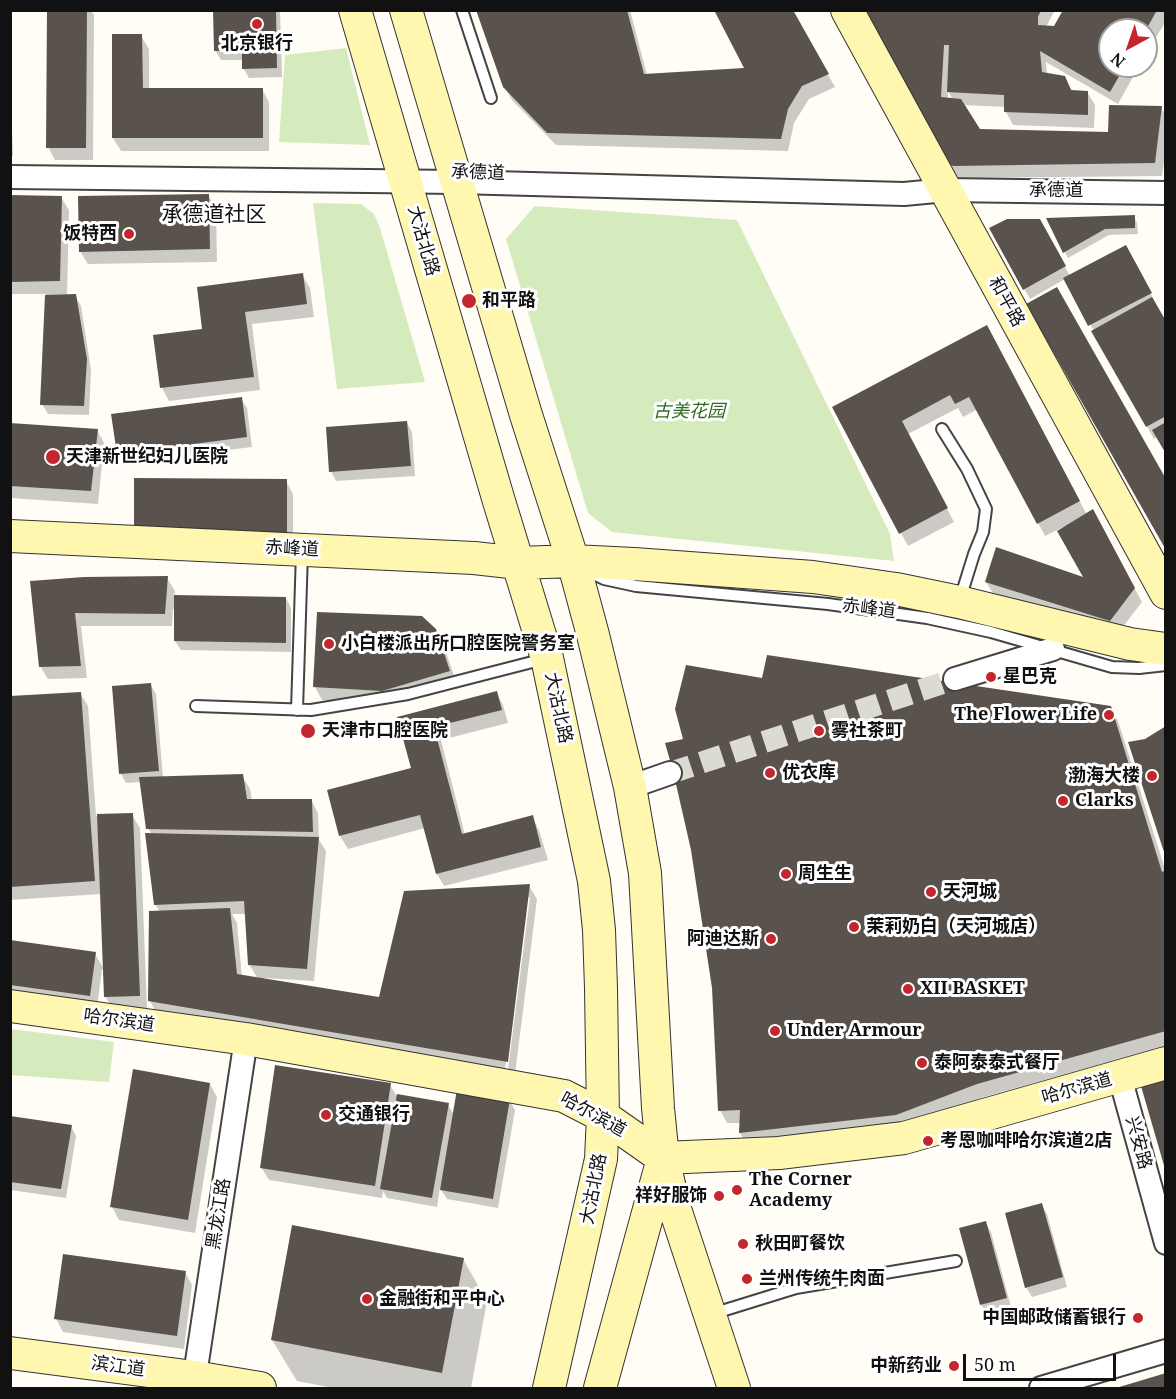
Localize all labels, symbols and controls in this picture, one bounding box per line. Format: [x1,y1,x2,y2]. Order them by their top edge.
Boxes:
marker: 北京银行 [250,17,264,31]
north arrow [1098,18,1158,78]
place label: 北京银行 [221,33,293,55]
text: N [1106,48,1130,73]
street label: 承德道 [451,161,505,185]
street label: 承德道 [1029,180,1083,202]
district label: 承德道社区 [162,202,266,228]
street label: 大沽北路 [403,203,443,279]
place label: 饭特西 [63,223,117,245]
marker: 饭特西 [122,227,136,241]
street label: 和平路 [983,273,1029,331]
place label: 和平路 [482,290,536,312]
marker: 和平路 [460,292,478,310]
park label: 古美花园 [653,401,725,423]
place label: 天津新世纪妇儿医院 [66,446,228,468]
marker: 天津新世纪妇儿医院 [44,448,62,466]
street label: 赤峰道 [264,537,320,561]
street label: 赤峰道 [841,595,897,623]
place label: 小白楼派出所口腔医院警务室 [341,633,575,655]
marker: 小白楼派出所口腔医院警务室 [322,637,336,651]
place label: 星巴克 [1003,666,1057,688]
marker: 星巴克 [984,670,998,684]
street label: 大沽北路 [540,671,576,745]
place label: The Flower Life [954,704,1097,726]
marker: The Flower Life [1102,708,1116,722]
place label: 天津市口腔医院 [322,720,448,742]
place label: 雾社茶町 [831,720,903,742]
marker: 天津市口腔医院 [299,722,317,740]
marker: 雾社茶町 [812,724,826,738]
place label: 优衣库 [782,762,836,784]
place label: 渤海大楼 [1068,765,1140,787]
marker: 优衣库 [763,766,777,780]
marker: 渤海大楼 [1145,769,1159,783]
place label: Clarks [1075,790,1134,812]
marker: Clarks [1056,794,1070,808]
place label: 周生生 [798,863,852,885]
marker: 周生生 [779,867,793,881]
place label: 天河城 [943,881,997,903]
marker: 天河城 [924,885,938,899]
place label: 茉莉奶白（天河城店） [866,916,1046,938]
marker: 茉莉奶白（天河城店） [847,920,861,934]
place label: 阿迪达斯 [687,928,759,950]
marker: 阿迪达斯 [764,932,778,946]
place label: XII BASKET [920,978,1025,1000]
marker: XII BASKET [901,982,915,996]
street label: 哈尔滨道 [82,1005,156,1037]
place label: Under Armour [787,1020,922,1042]
marker: Under Armour [768,1024,782,1038]
place label: 泰阿泰泰式餐厅 [934,1052,1060,1074]
marker: 泰阿泰泰式餐厅 [915,1056,929,1070]
street label: 哈尔滨道 [1039,1069,1115,1109]
street label: 哈尔滨道 [556,1088,630,1142]
place label: 交通银行 [338,1104,410,1126]
marker: 交通银行 [319,1108,333,1122]
street label: 兴安路 [1121,1114,1155,1172]
place label: 考恩咖啡哈尔滨道2店 [940,1130,1112,1152]
marker: 考恩咖啡哈尔滨道2店 [921,1134,935,1148]
street label: 大沽北路 [577,1152,611,1226]
place label: The Corner Academy [749,1169,852,1212]
street label: 黑龙江路 [203,1177,235,1251]
marker: The Corner Academy [730,1183,744,1197]
place label: 祥好服饰 [635,1185,707,1207]
marker: 祥好服饰 [712,1189,726,1203]
place label: 秋田町餐饮 [755,1233,845,1255]
marker: 秋田町餐饮 [736,1237,750,1251]
place label: 兰州传统牛肉面 [759,1268,885,1290]
marker: 兰州传统牛肉面 [740,1272,754,1286]
place label: 金融街和平中心 [379,1288,505,1310]
marker: 金融街和平中心 [360,1292,374,1306]
place label: 中国邮政储蓄银行 [982,1307,1126,1329]
marker: 中国邮政储蓄银行 [1131,1311,1145,1325]
scale bar [966,1342,1119,1380]
text: 50 m [974,1352,1016,1376]
street label: 滨江道 [90,1353,146,1381]
place label: 中新药业 [870,1355,942,1377]
marker: 中新药业 [947,1359,961,1373]

